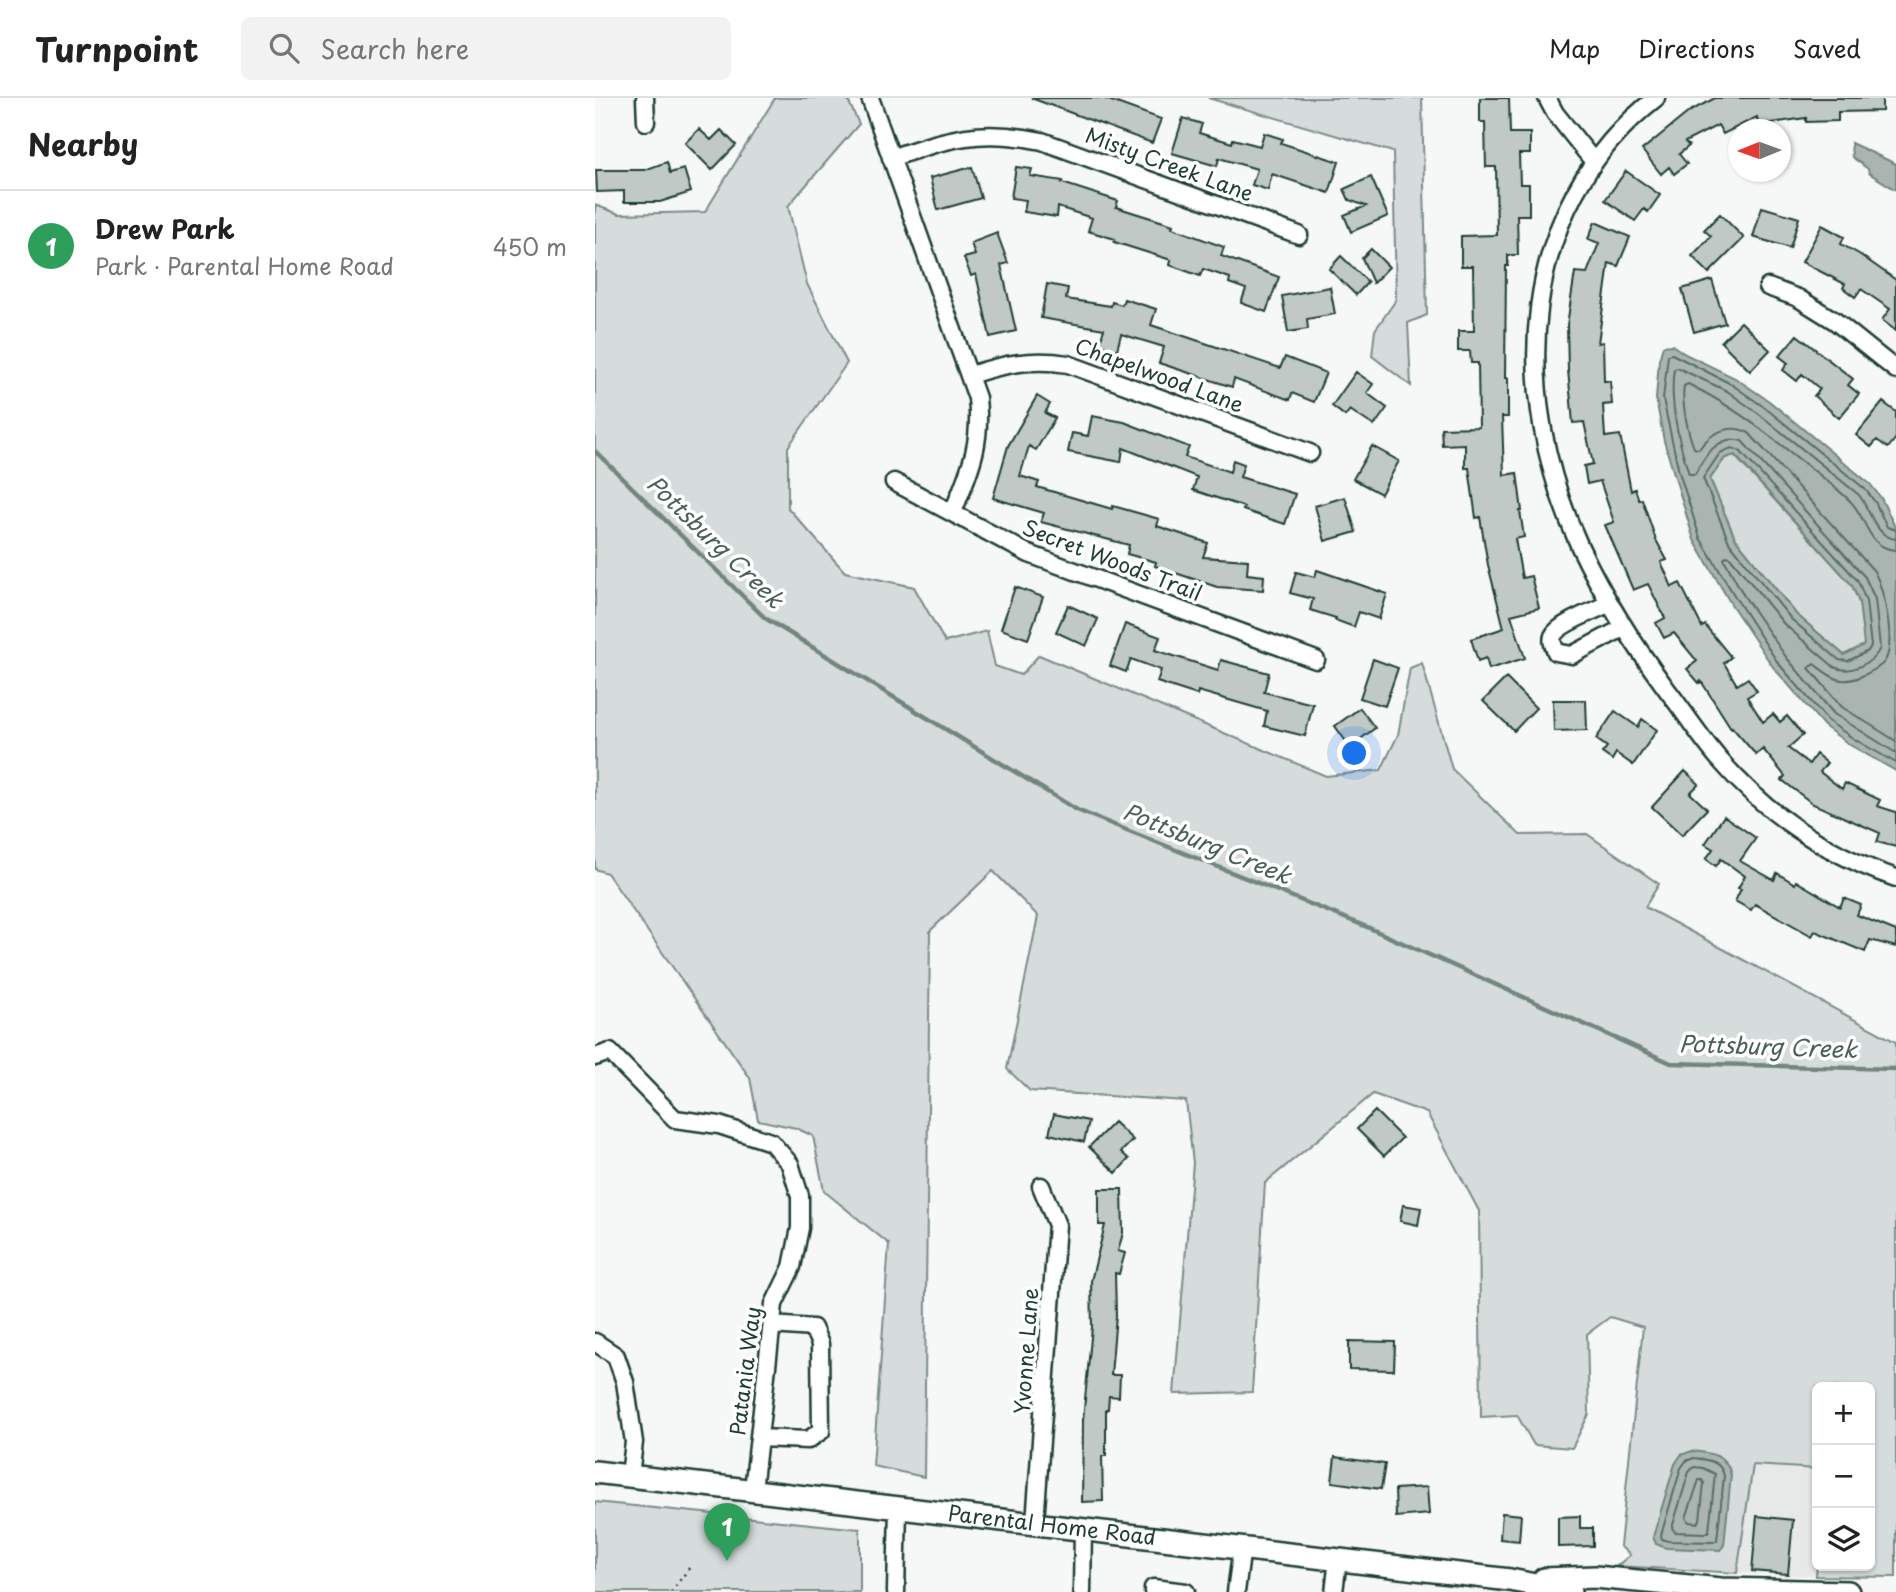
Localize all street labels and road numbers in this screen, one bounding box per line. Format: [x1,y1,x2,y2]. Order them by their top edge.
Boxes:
street label: Misty Creek Lane [1081,118,1258,208]
street label: Chapelwood Lane [1071,329,1249,420]
street label: Secret Woods Trail [1018,510,1207,608]
street label: Yvonne Lane [1005,1286,1045,1415]
street label: Patania Way [720,1304,768,1437]
street label: Parental Home Road [946,1496,1158,1552]

